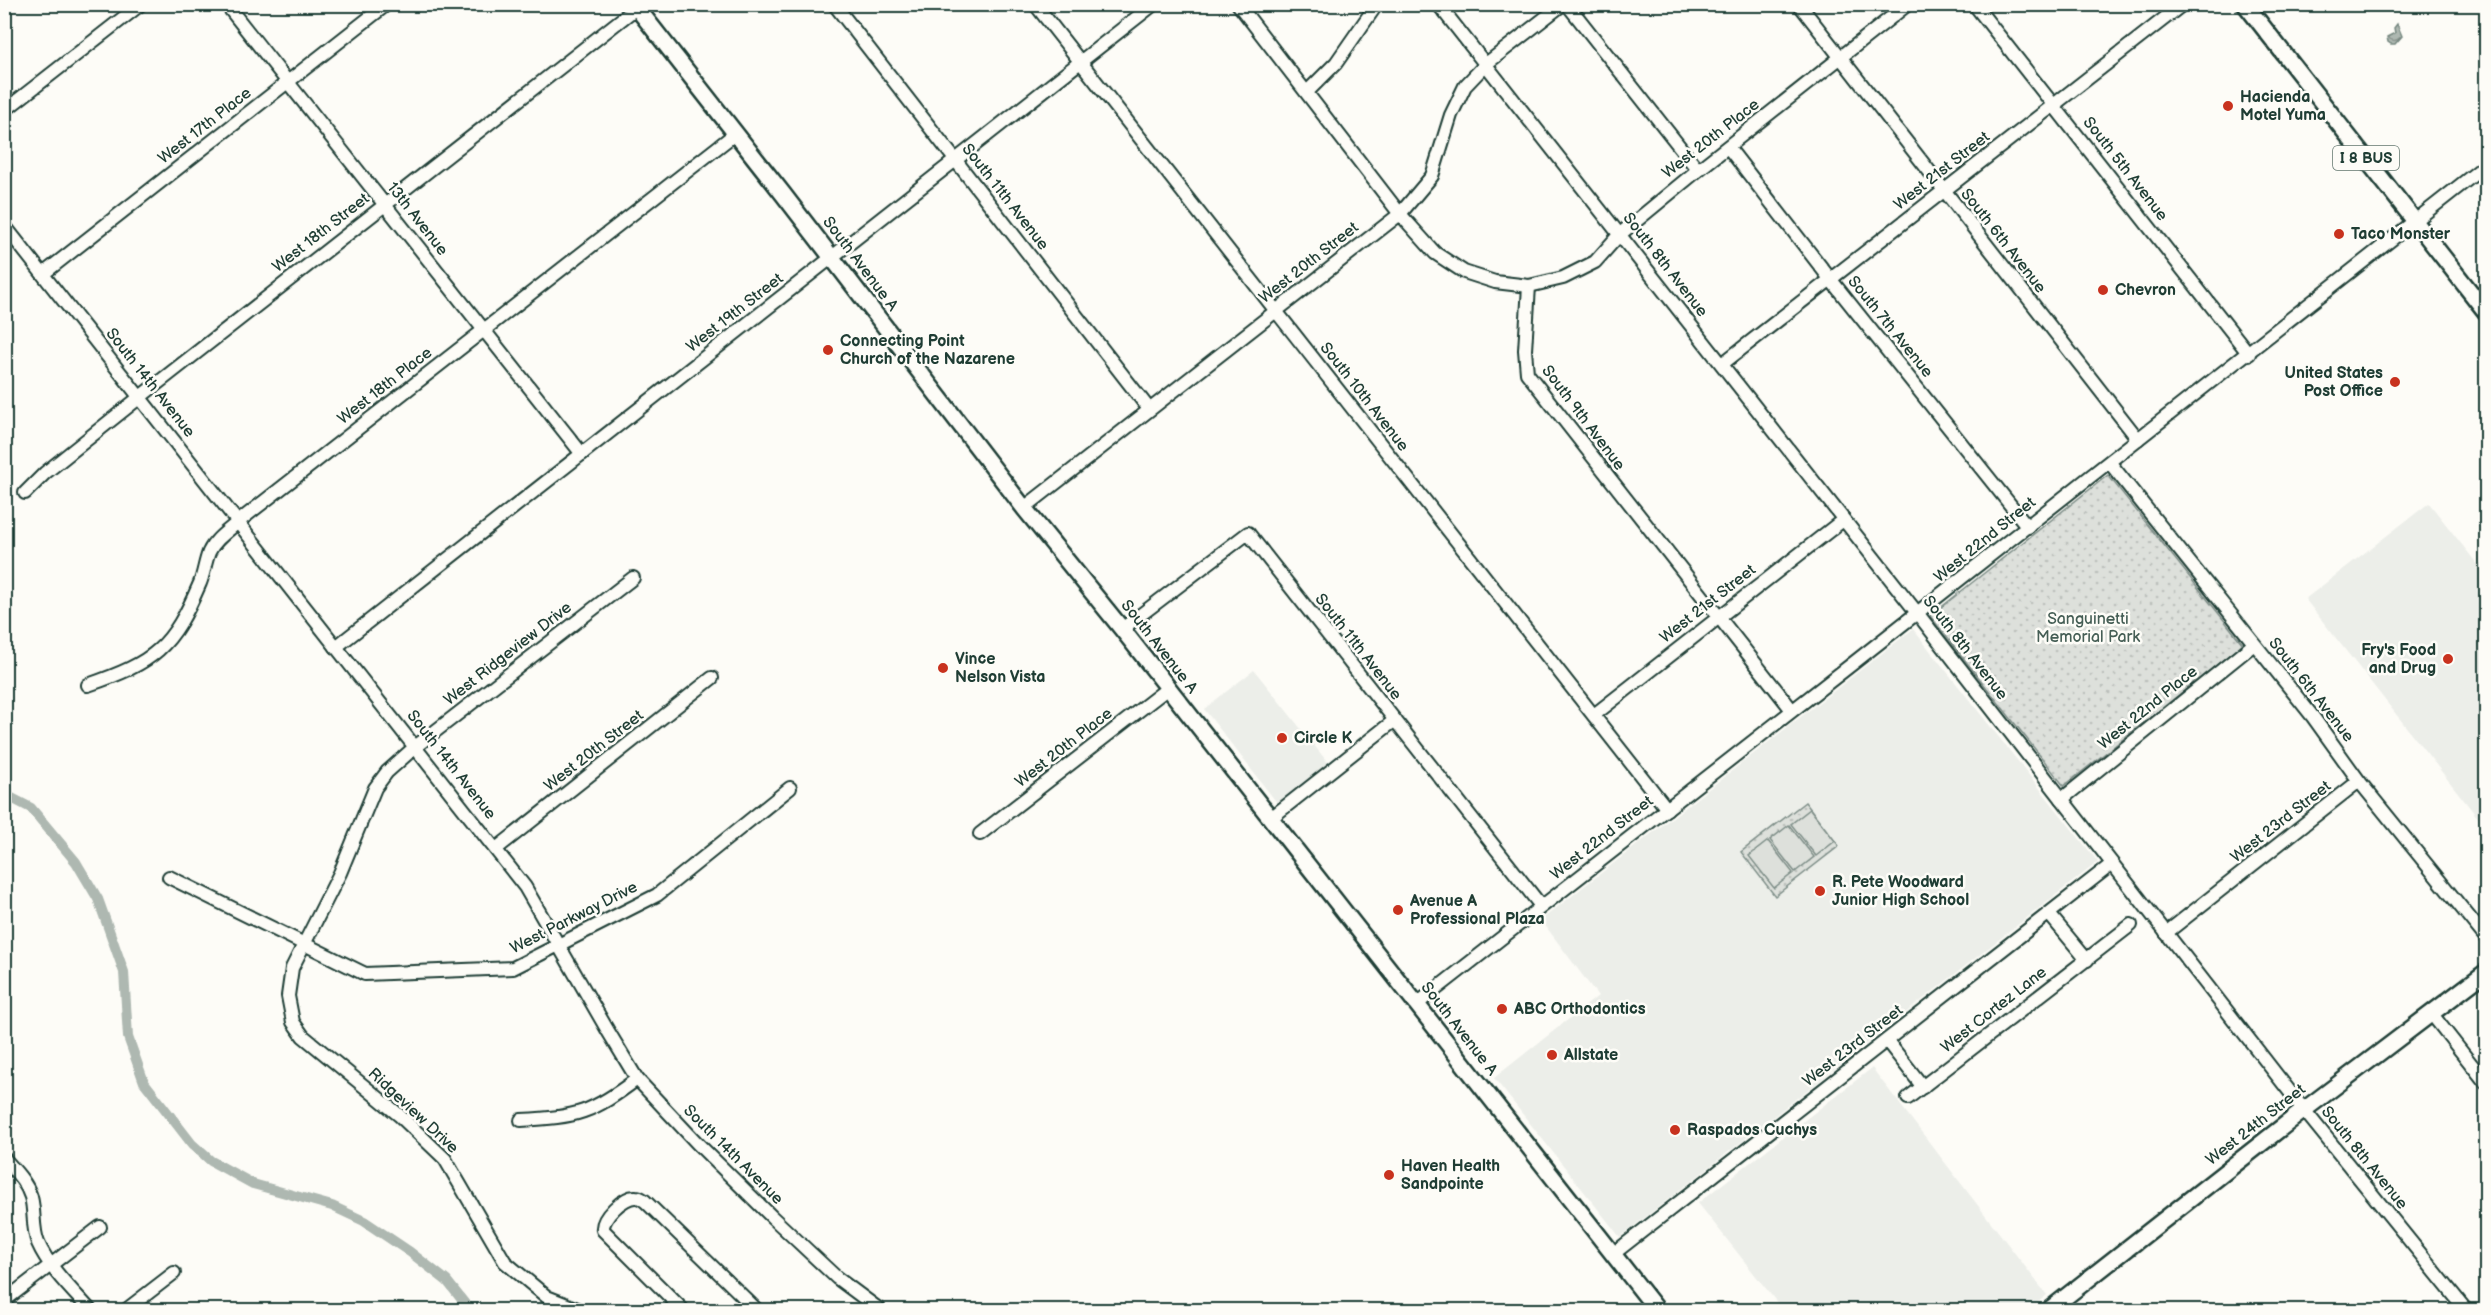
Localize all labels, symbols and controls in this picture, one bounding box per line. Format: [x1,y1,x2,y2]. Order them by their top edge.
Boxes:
street label: West 17th Place [155,83,256,168]
place label: Hacienda Motel Yuma [2240,88,2326,125]
street label: West 20th Place [1659,95,1764,183]
marker: Hacienda Motel Yuma [2221,99,2235,113]
street label: South 5th Avenue [2079,113,2172,225]
street label: West 21st Street [1890,128,1994,214]
street label: South 11th Avenue [958,140,1053,254]
road number: I 8 BUS [2333,146,2399,170]
street label: 13th Avenue [382,179,452,260]
street label: South 6th Avenue [1956,185,2050,297]
street label: West 18th Street [269,189,373,277]
street label: South 8th Avenue [1619,209,1712,321]
street label: South Avenue A [818,213,902,315]
street label: West 20th Street [1256,218,1363,308]
place label: Taco Monster [2351,225,2451,244]
marker: Taco Monster [2332,227,2346,241]
street label: West 19th Street [683,269,787,357]
street label: South 7th Avenue [1843,273,1937,382]
place label: Chevron [2115,281,2176,300]
marker: Chevron [2096,283,2110,297]
street label: South 14th Avenue [101,325,199,442]
place label: Connecting Point Church of the Nazarene [840,332,1015,369]
street label: South 10th Avenue [1316,339,1413,456]
street label: West 18th Place [334,343,436,429]
marker: Connecting Point Church of the Nazarene [821,343,835,357]
street label: South 9th Avenue [1537,362,1629,475]
place label: United States Post Office [2285,364,2383,401]
marker: United States Post Office [2388,375,2402,389]
street label: West 22nd Street [1930,493,2040,587]
street label: West 21st Street [1656,561,1760,647]
street label: South 11th Avenue [1311,590,1406,704]
street label: South 8th Avenue [1919,592,2012,704]
street label: South Avenue A [1117,596,1202,698]
street label: West Ridgeview Drive [440,598,576,710]
park label: Sanguinetti Memorial Park [2036,610,2140,647]
street label: South 6th Avenue [2264,634,2358,746]
place label: Fry's Food and Drug [2361,641,2436,678]
place label: Vince Nelson Vista [955,650,1045,687]
marker: Fry's Food and Drug [2441,652,2455,666]
marker: Vince Nelson Vista [936,661,950,675]
street label: West 22nd Place [2095,662,2202,754]
street label: West 20th Place [1012,704,1117,792]
street label: West 20th Street [541,706,648,796]
street label: South 14th Avenue [402,707,500,824]
place label: Circle K [1294,729,1353,748]
marker: Circle K [1275,731,1289,745]
street label: West 23rd Street [2227,777,2335,867]
street label: West 22nd Street [1547,792,1657,884]
place label: R. Pete Woodward Junior High School [1832,873,1969,910]
street label: West Parkway Drive [507,877,641,958]
marker: R. Pete Woodward Junior High School [1813,884,1827,898]
place label: Avenue A Professional Plaza [1409,892,1545,929]
marker: Avenue A Professional Plaza [1391,903,1405,917]
street label: West Cortez Lane [1937,963,2051,1057]
street label: South Avenue A [1417,978,1502,1080]
place label: ABC Orthodontics [1513,1000,1646,1019]
street label: West 23rd Street [1799,1001,1907,1091]
marker: ABC Orthodontics [1495,1002,1509,1016]
place label: Allstate [1563,1046,1618,1065]
marker: Allstate [1545,1048,1559,1062]
street label: Ridgeview Drive [364,1064,462,1158]
street label: West 24th Street [2202,1080,2310,1170]
street label: South 14th Avenue [679,1101,787,1209]
street label: South 8th Avenue [2317,1103,2412,1214]
place label: Raspados Cuchys [1687,1121,1817,1140]
marker: Raspados Cuchys [1668,1123,1682,1137]
place label: Haven Health Sandpointe [1401,1157,1500,1194]
marker: Haven Health Sandpointe [1382,1168,1396,1182]

